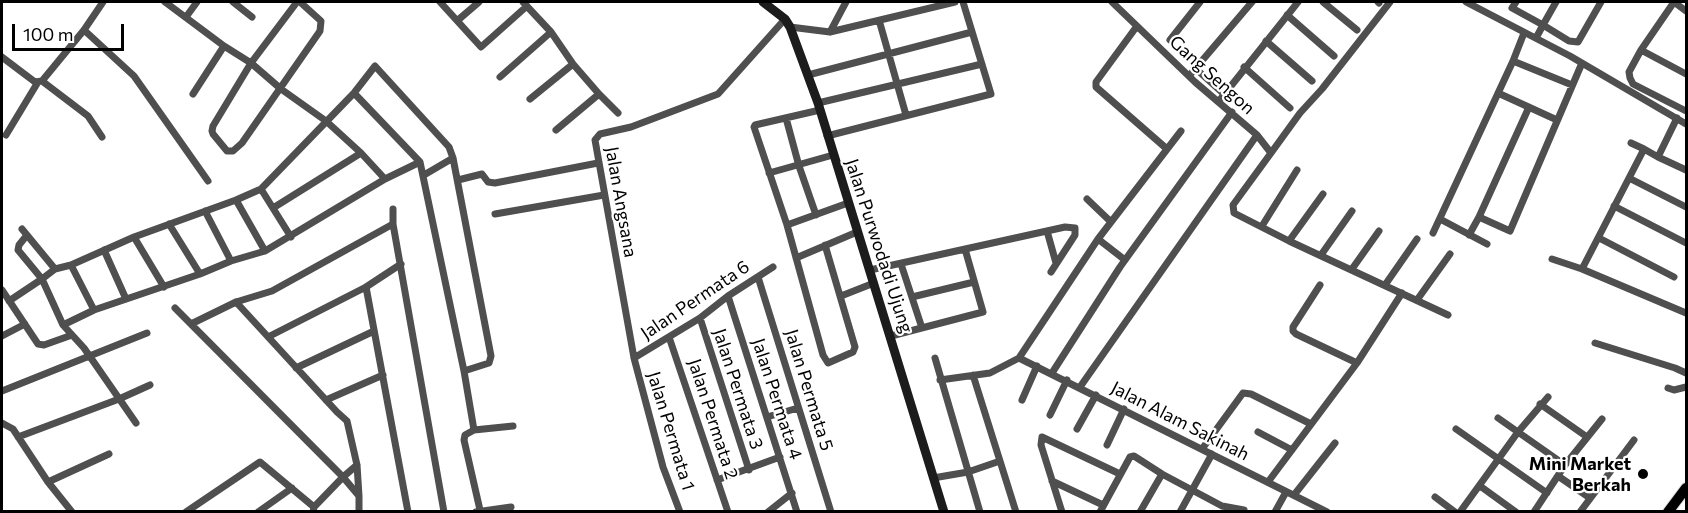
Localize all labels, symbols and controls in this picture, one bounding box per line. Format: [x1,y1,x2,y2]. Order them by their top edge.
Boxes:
scale bar [15,12,128,50]
text: 100 m [23,23,73,45]
street label: Gang Sengon [1165,31,1259,119]
street label: Jalan Angsana [601,145,641,259]
street label: Jalan Purwodadi Ujung [841,156,917,336]
street label: Jalan Permata 6 [637,256,753,344]
street label: Jalan Permata 3 [708,326,768,452]
street label: Jalan Permata 5 [780,327,838,453]
street label: Jalan Permata 4 [747,336,807,462]
street label: Jalan Permata 2 [683,356,743,482]
street label: Jalan Permata 1 [643,369,699,493]
street label: Jalan Alam Sakinah [1107,377,1253,465]
place label: Mini Market Berkah [1529,453,1631,496]
marker: Mini Market Berkah [1636,467,1650,481]

